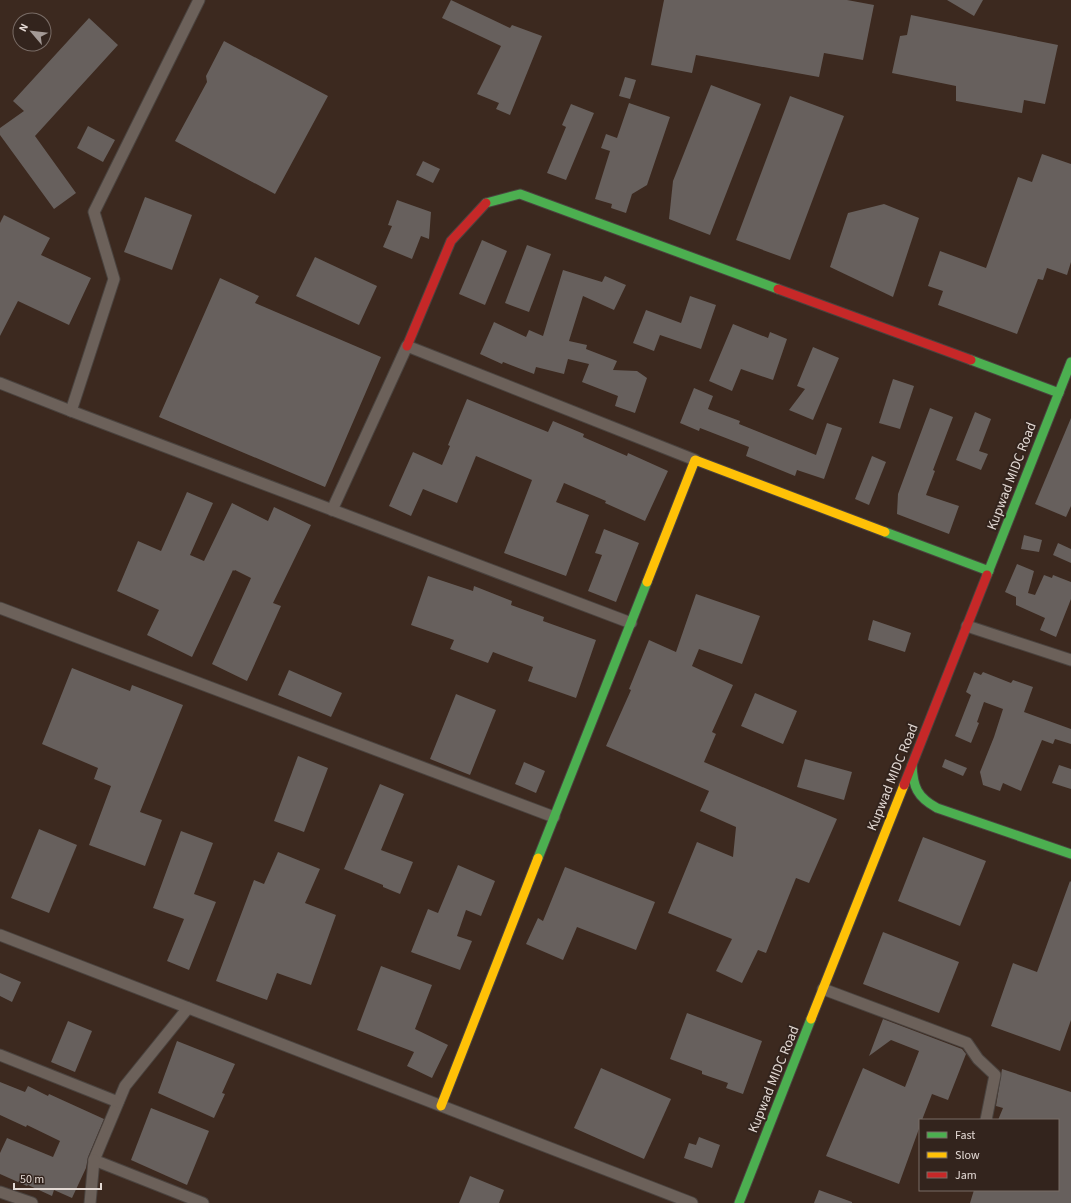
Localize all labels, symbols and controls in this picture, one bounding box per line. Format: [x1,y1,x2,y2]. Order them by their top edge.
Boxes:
north arrow [12,12,52,52]
text: N [15,21,32,34]
street label: Kupwad MIDC Road [982,420,1042,533]
street label: Kupwad MIDC Road [862,721,924,834]
street label: Kupwad MIDC Road [743,1023,805,1136]
legend [919,1119,1059,1191]
text: Fast [955,1127,975,1144]
text: Slow [955,1147,980,1164]
scale bar [14,1165,101,1191]
text: Jam [955,1167,977,1184]
text: 50 m [20,1171,44,1188]

